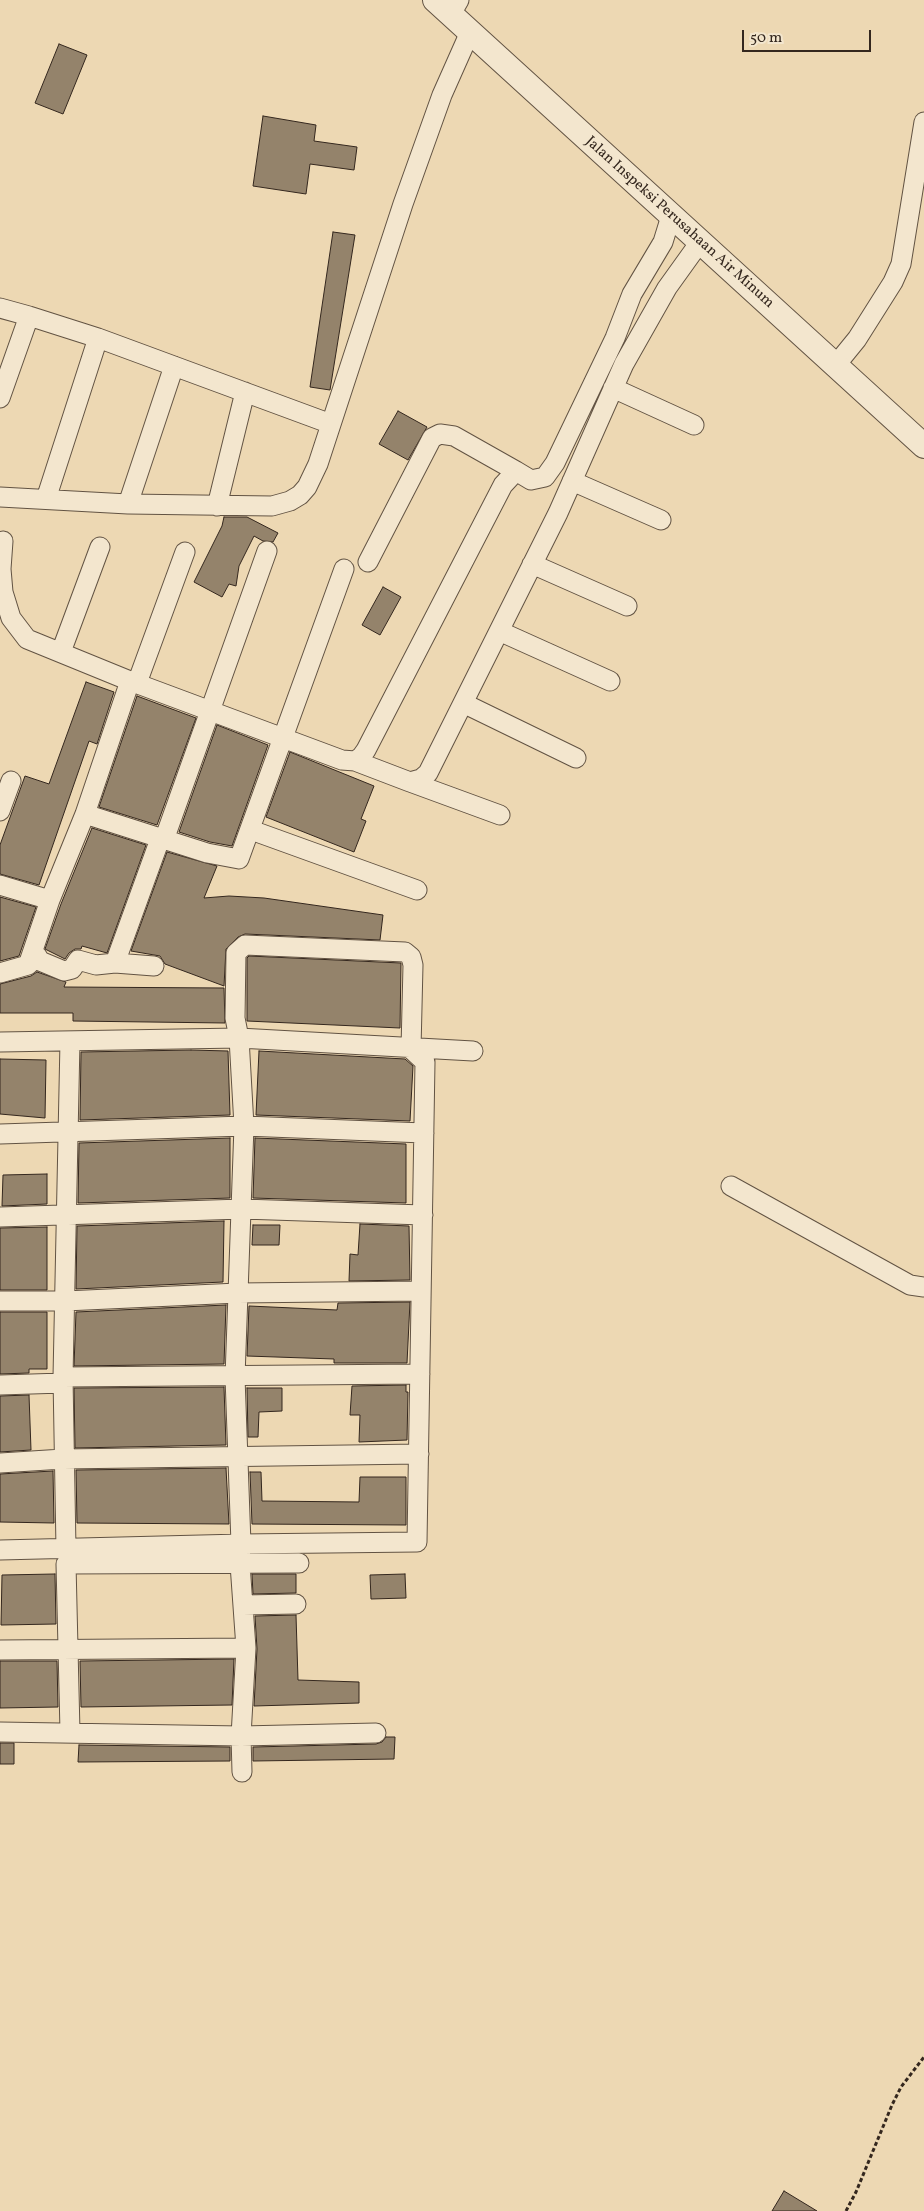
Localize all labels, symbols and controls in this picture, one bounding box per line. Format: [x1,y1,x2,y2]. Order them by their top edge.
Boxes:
scale bar [744,20,873,52]
text: 50 m [750,28,782,49]
street label: Jalan Inspeksi Perusahaan Air Minum [581,133,777,313]

